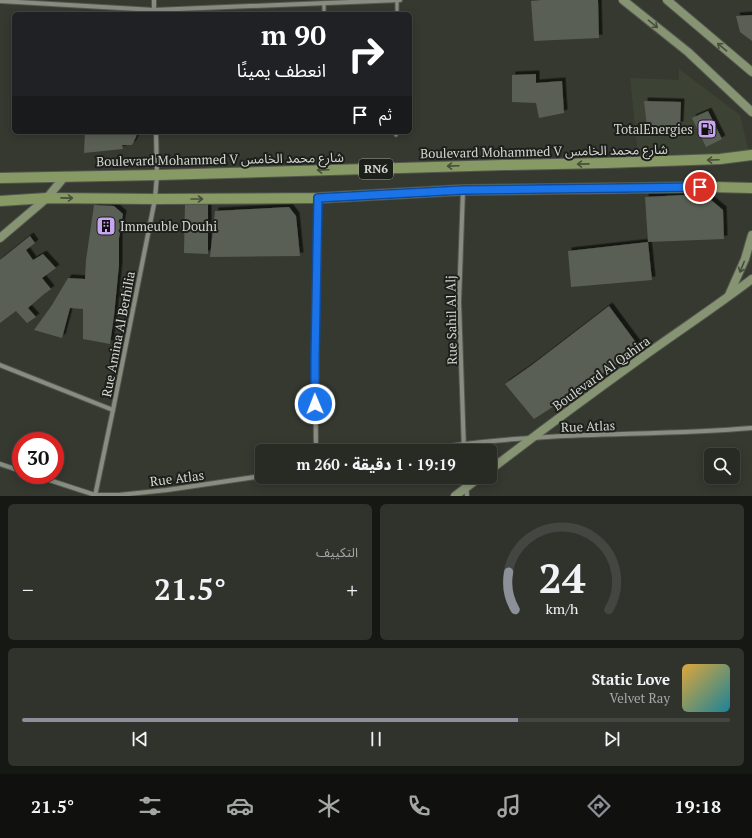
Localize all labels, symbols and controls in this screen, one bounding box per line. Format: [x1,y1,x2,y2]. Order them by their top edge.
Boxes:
text: 90 m [261,16,326,53]
one-way arrow [648,20,659,29]
icon: right [340,28,392,80]
one-way arrow [717,42,728,51]
text: انعطف يمينًا [237,58,326,82]
icon: arrive [349,104,371,126]
text: ثم [379,104,392,124]
fuel station icon: TotalEnergies [696,118,718,140]
place label: TotalEnergies [614,120,693,138]
street label: Boulevard Mohammed V شارع محمد الخامس [420,140,668,164]
street label: Boulevard Mohammed V شارع محمد الخامس [96,148,344,172]
one-way arrow [707,156,720,163]
road number: RN6 [359,159,393,179]
one-way arrow [577,160,590,168]
one-way arrow [447,163,460,170]
one-way arrow [317,166,330,174]
pin [683,170,717,204]
icon: arrive [689,176,711,198]
one-way arrow [60,194,73,202]
one-way arrow [190,195,203,203]
building icon: Immeuble Douhi [95,215,117,237]
place label: Immeuble Douhi [120,217,217,235]
one-way arrow [738,260,745,272]
street label: Rue Amina Al Berhilia [97,269,139,398]
street label: Rue Sahil Al Alj [441,275,461,365]
street label: Boulevard Al Qahira [549,331,654,414]
position arrow [294,383,336,425]
street label: Rue Atlas [561,416,615,436]
speed limit sign: 30 [12,432,64,484]
map controls [704,448,740,484]
button: search [704,448,740,484]
text: 19:19 · 1 دقيقة · 260 m [296,454,456,474]
street label: Rue Atlas [149,466,205,490]
text: التكييف [316,543,358,561]
text: 24 [538,550,586,605]
text: 21.5° [154,569,226,609]
text: − [22,575,34,604]
text: + [346,575,358,604]
text: km/h [546,599,579,618]
text: Static Love [592,669,670,689]
text: Velvet Ray [610,689,670,707]
icon: previous [129,728,151,750]
icon: pause [365,728,387,750]
icon: next [601,728,623,750]
icon: filters [136,792,164,820]
icon: car [226,792,254,820]
icon: climate [315,792,343,820]
icon: phone [405,792,433,820]
icon: music [495,792,523,820]
icon: directions [585,792,613,820]
text: 21.5° [31,794,74,818]
text: 19:18 [674,794,721,818]

